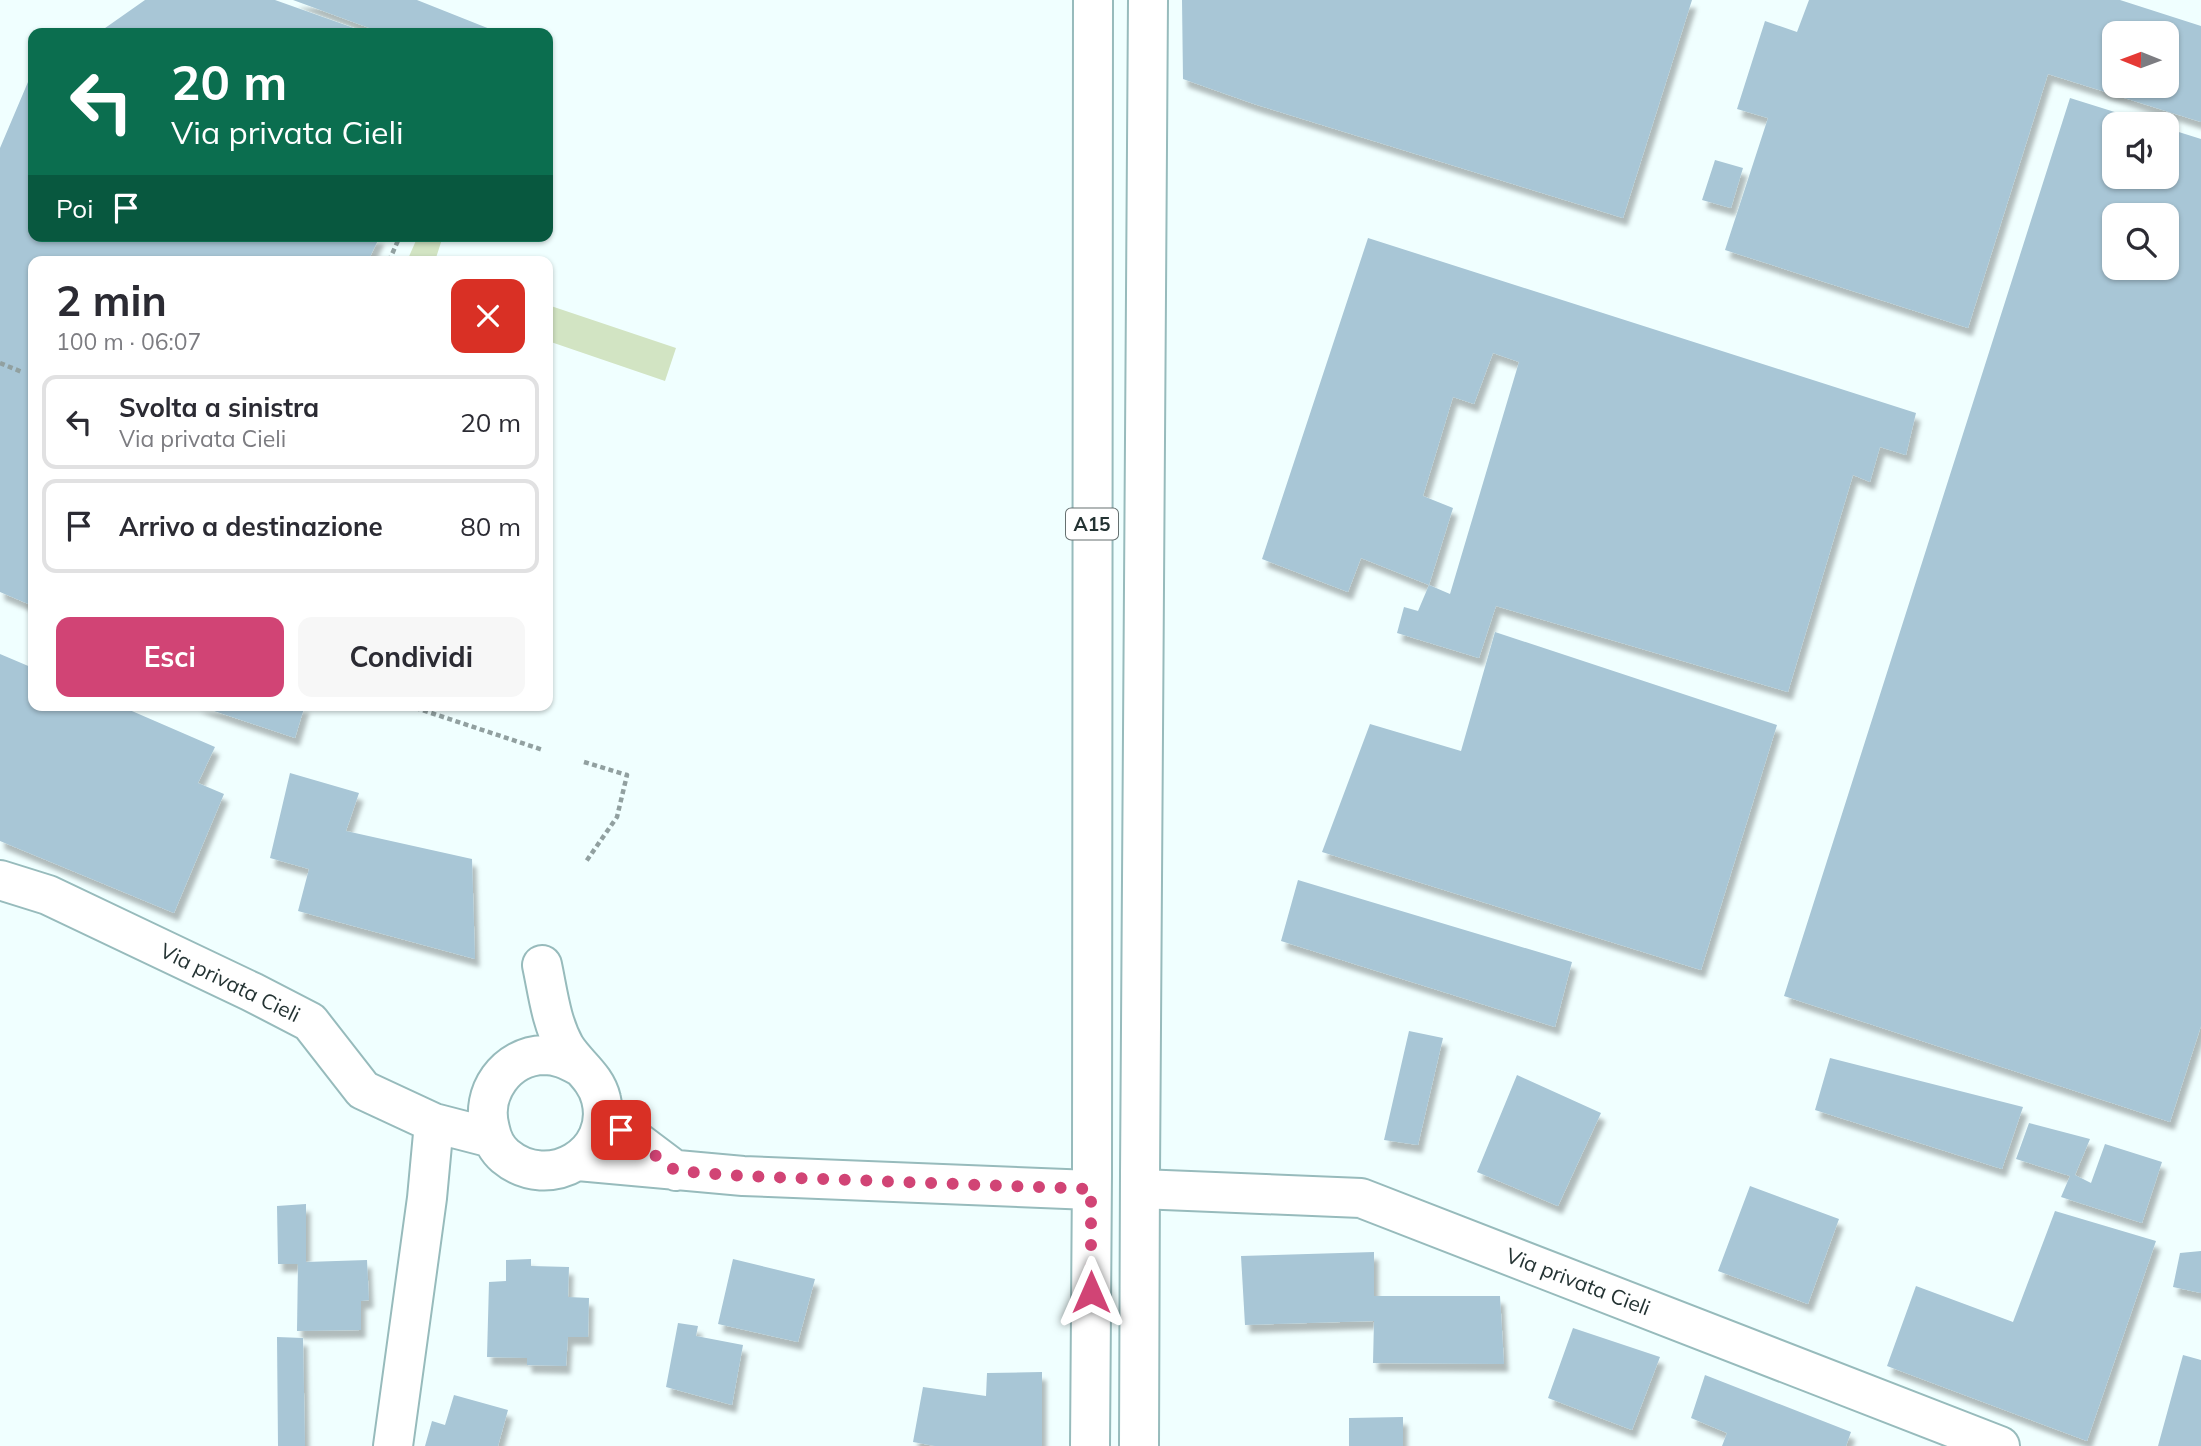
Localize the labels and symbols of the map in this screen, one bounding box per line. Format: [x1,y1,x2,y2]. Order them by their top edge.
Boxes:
north arrow [2102,21,2179,98]
road number: A15 [1066,509,1118,540]
street label: Via privata Cieli [156,937,305,1027]
pin [591,1100,651,1160]
street label: Via privata Cieli [1502,1242,1654,1321]
position arrow [1054,1255,1128,1329]

